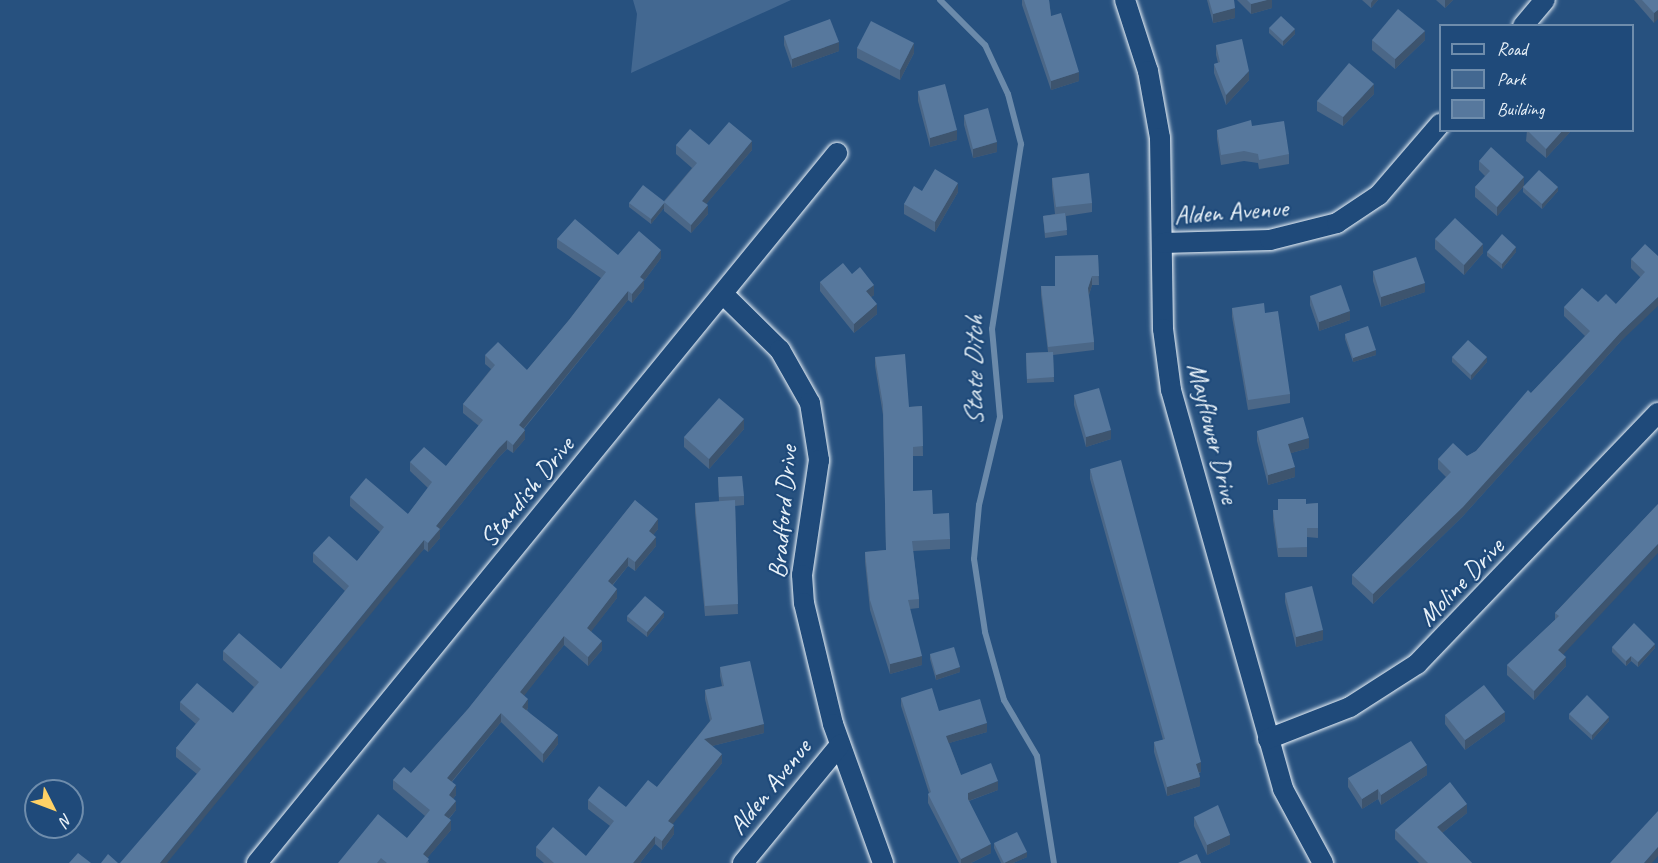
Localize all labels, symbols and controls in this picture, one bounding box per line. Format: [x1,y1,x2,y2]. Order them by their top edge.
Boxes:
legend [1439,24,1634,132]
text: Road [1497,38,1527,60]
text: Park [1497,68,1526,90]
text: Building [1497,98,1544,120]
street label: Alden Avenue [1173,192,1289,232]
water label: State Ditch [958,316,990,426]
street label: Mayflower Drive [1180,359,1246,507]
street label: Standish Drive [473,430,581,554]
street label: Bradford Drive [762,444,804,580]
street label: Moline Drive [1411,531,1511,633]
street label: Alden Avenue [722,733,818,841]
north arrow [24,779,84,839]
text: N [55,809,77,830]

